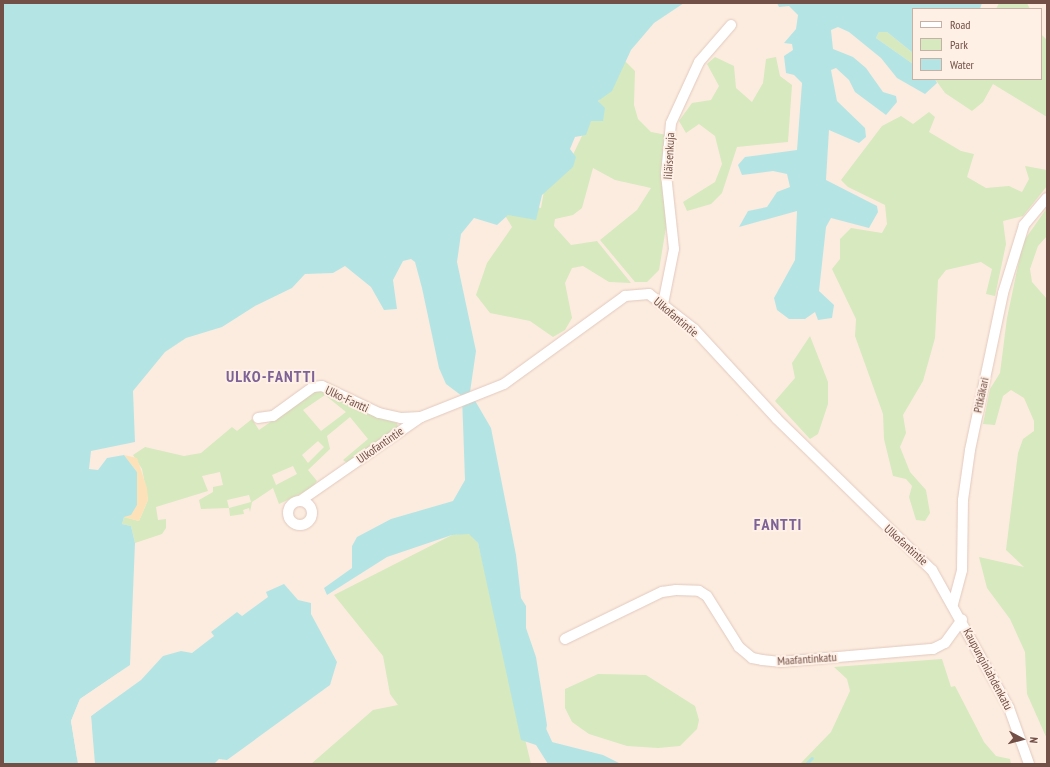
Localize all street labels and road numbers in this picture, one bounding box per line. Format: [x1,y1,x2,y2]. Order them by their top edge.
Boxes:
street label: Iiläisenkuja [661,132,677,180]
street label: Ulkofantintie [651,294,701,340]
street label: Pitkäkari [970,376,992,414]
street label: Ulko-Fantti [323,383,371,415]
street label: Ulkofantintie [354,424,406,466]
street label: Ulkofantintie [881,522,931,568]
street label: Kaupunginlahdenkatu [960,626,1016,712]
street label: Maafantinkatu [777,650,837,668]

